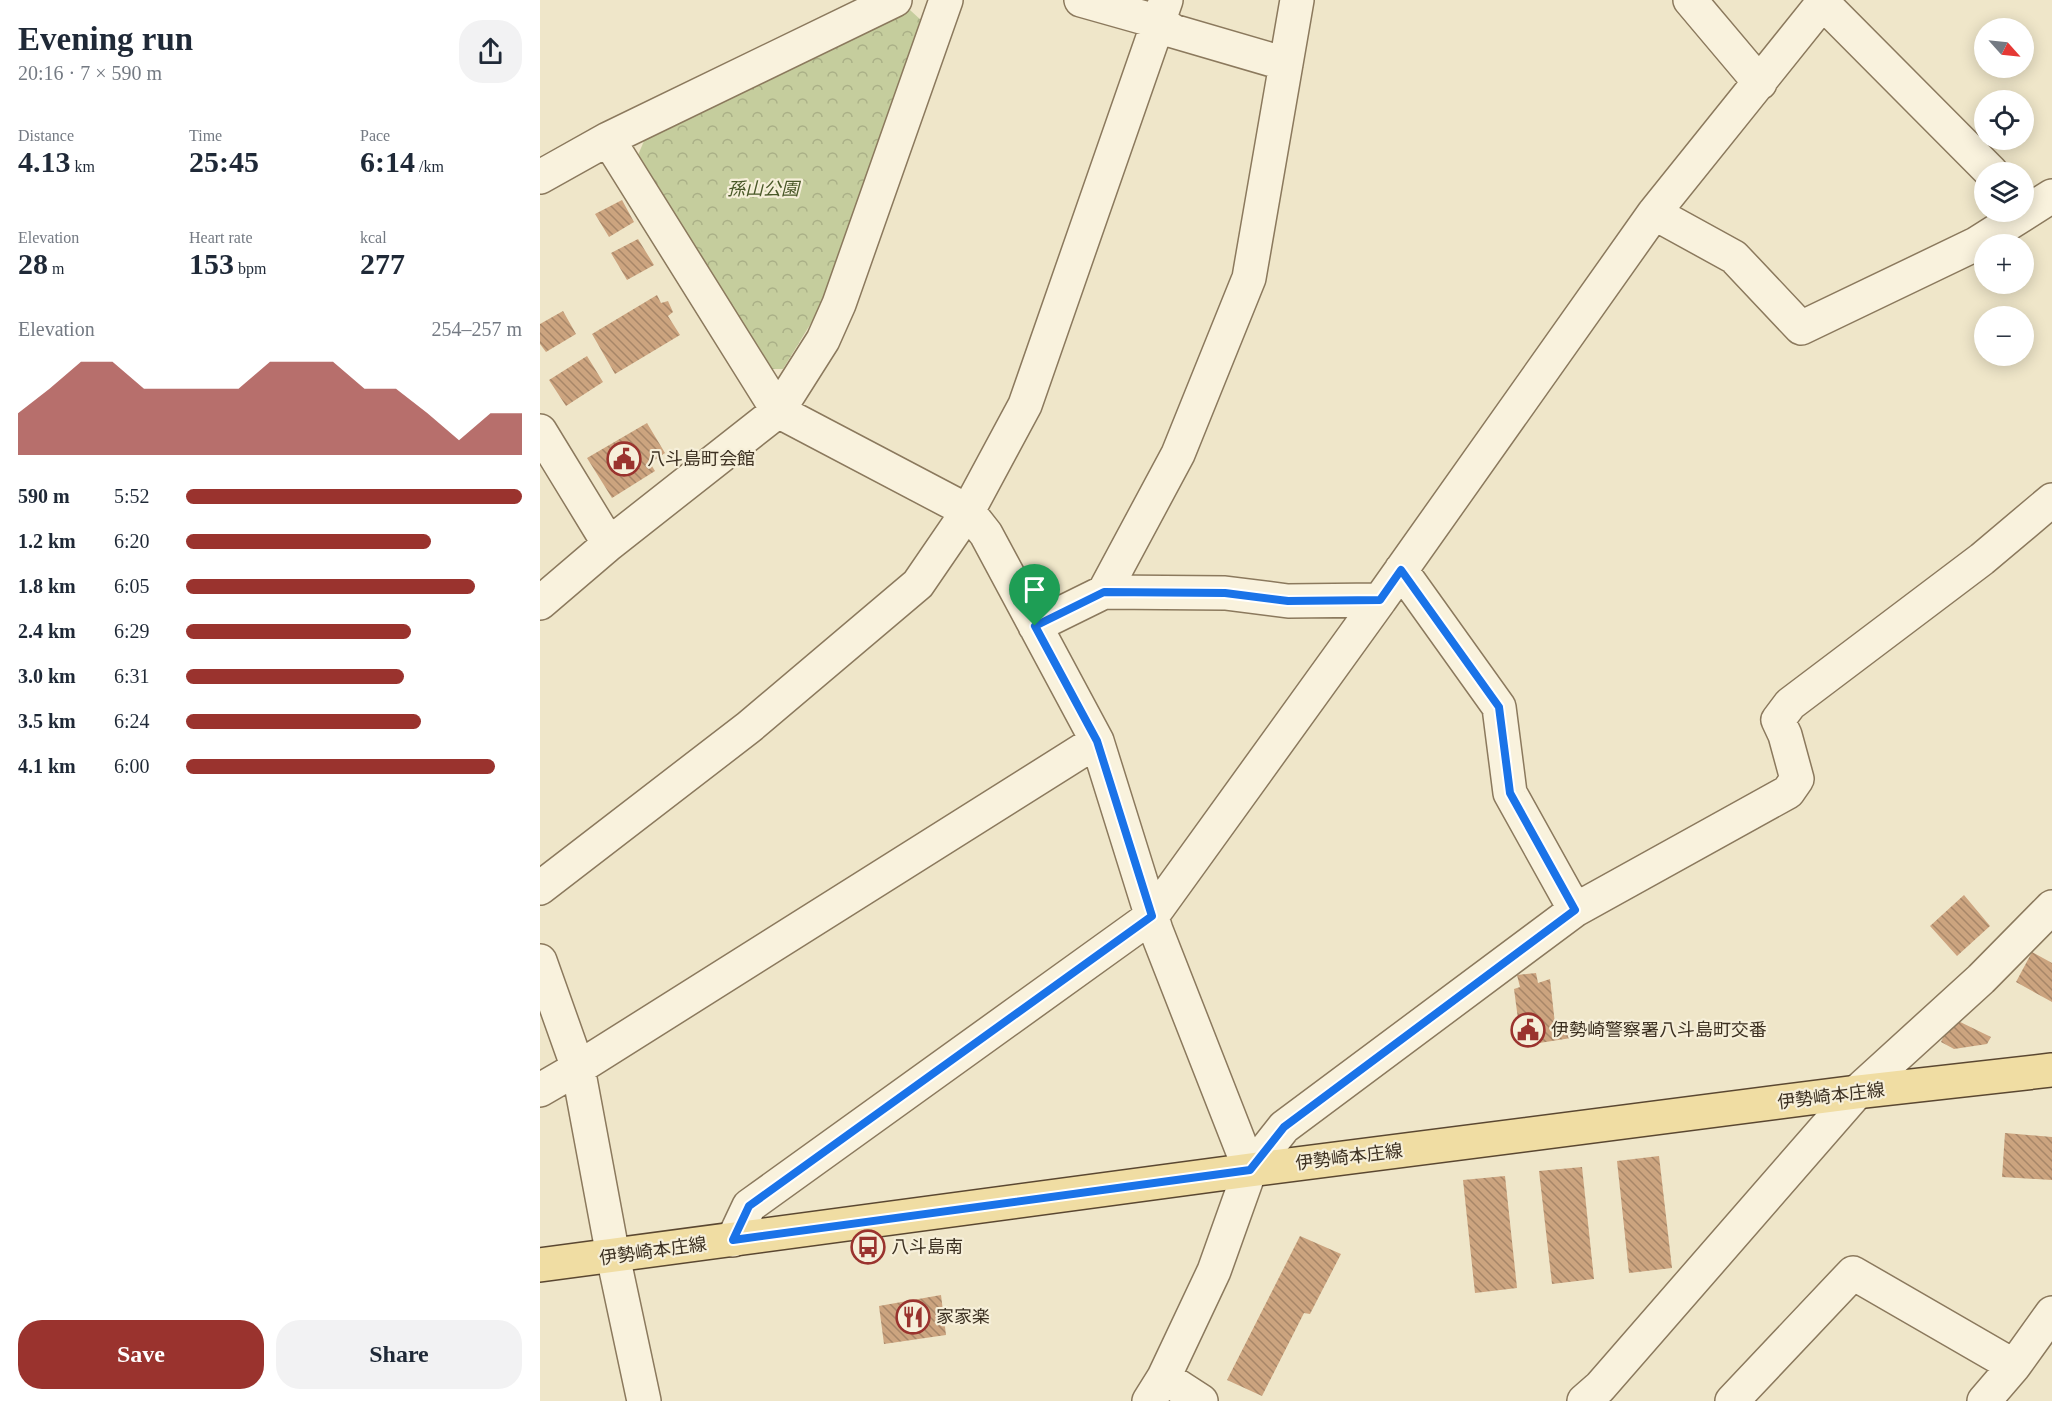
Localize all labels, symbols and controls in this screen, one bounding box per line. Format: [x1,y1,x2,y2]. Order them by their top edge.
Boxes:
north arrow [1974,18,2034,78]
map controls [1974,18,2034,366]
button: share [459,20,522,83]
text: Evening run [18,21,193,57]
text: 20:16 · 7 × 590 m [18,62,162,84]
button: locate [1974,90,2034,150]
text: Distance [18,127,74,144]
text: Time [189,127,222,144]
text: Pace [360,127,390,144]
text: 4.13 [18,145,71,178]
text: 25:45 [189,145,259,178]
text: 6:14 [360,145,415,178]
text: km [71,158,95,175]
text: /km [415,158,444,175]
button: layers [1974,162,2034,222]
park label: 孫山公園 [727,179,802,199]
text: Elevation [18,229,79,246]
text: Heart rate [189,229,253,246]
text: kcal [360,229,387,246]
button: + [1974,234,2034,294]
text: 28 [18,247,48,280]
text: 153 [189,247,234,280]
text: 277 [360,247,405,280]
text: m [48,260,64,277]
text: bpm [234,260,266,277]
button: − [1974,306,2034,366]
text: Elevation [18,318,95,340]
text: 254–257 m [431,318,522,340]
public building icon: 八斗島町会館 [606,441,642,477]
place label: 八斗島町会館 [647,449,755,469]
text: 590 m [18,485,70,507]
text: 5:52 [114,485,150,507]
text: 1.2 km [18,530,76,552]
text: 6:20 [114,530,150,552]
pin [1009,564,1060,626]
icon: arrive [1018,573,1051,606]
text: 1.8 km [18,575,76,597]
text: 6:05 [114,575,150,597]
text: 2.4 km [18,620,76,642]
text: 6:29 [114,620,150,642]
text: 3.0 km [18,665,76,687]
text: 6:31 [114,665,150,687]
text: 3.5 km [18,710,76,732]
text: 6:24 [114,710,150,732]
text: 4.1 km [18,755,76,777]
text: 6:00 [114,755,150,777]
public building icon: 伊勢崎警察署八斗島町交番 [1510,1012,1546,1048]
place label: 伊勢崎警察署八斗島町交番 [1551,1020,1767,1040]
street label: 伊勢崎本庄線 [1776,1079,1886,1113]
street label: 伊勢崎本庄線 [1294,1140,1404,1174]
bus stop icon: 八斗島南 [850,1229,886,1265]
street label: 伊勢崎本庄線 [598,1234,708,1268]
place label: 八斗島南 [891,1237,963,1257]
restaurant icon: 家家楽 [895,1299,931,1335]
place label: 家家楽 [936,1307,990,1327]
button: Save [18,1320,264,1389]
button: Share [276,1320,522,1389]

